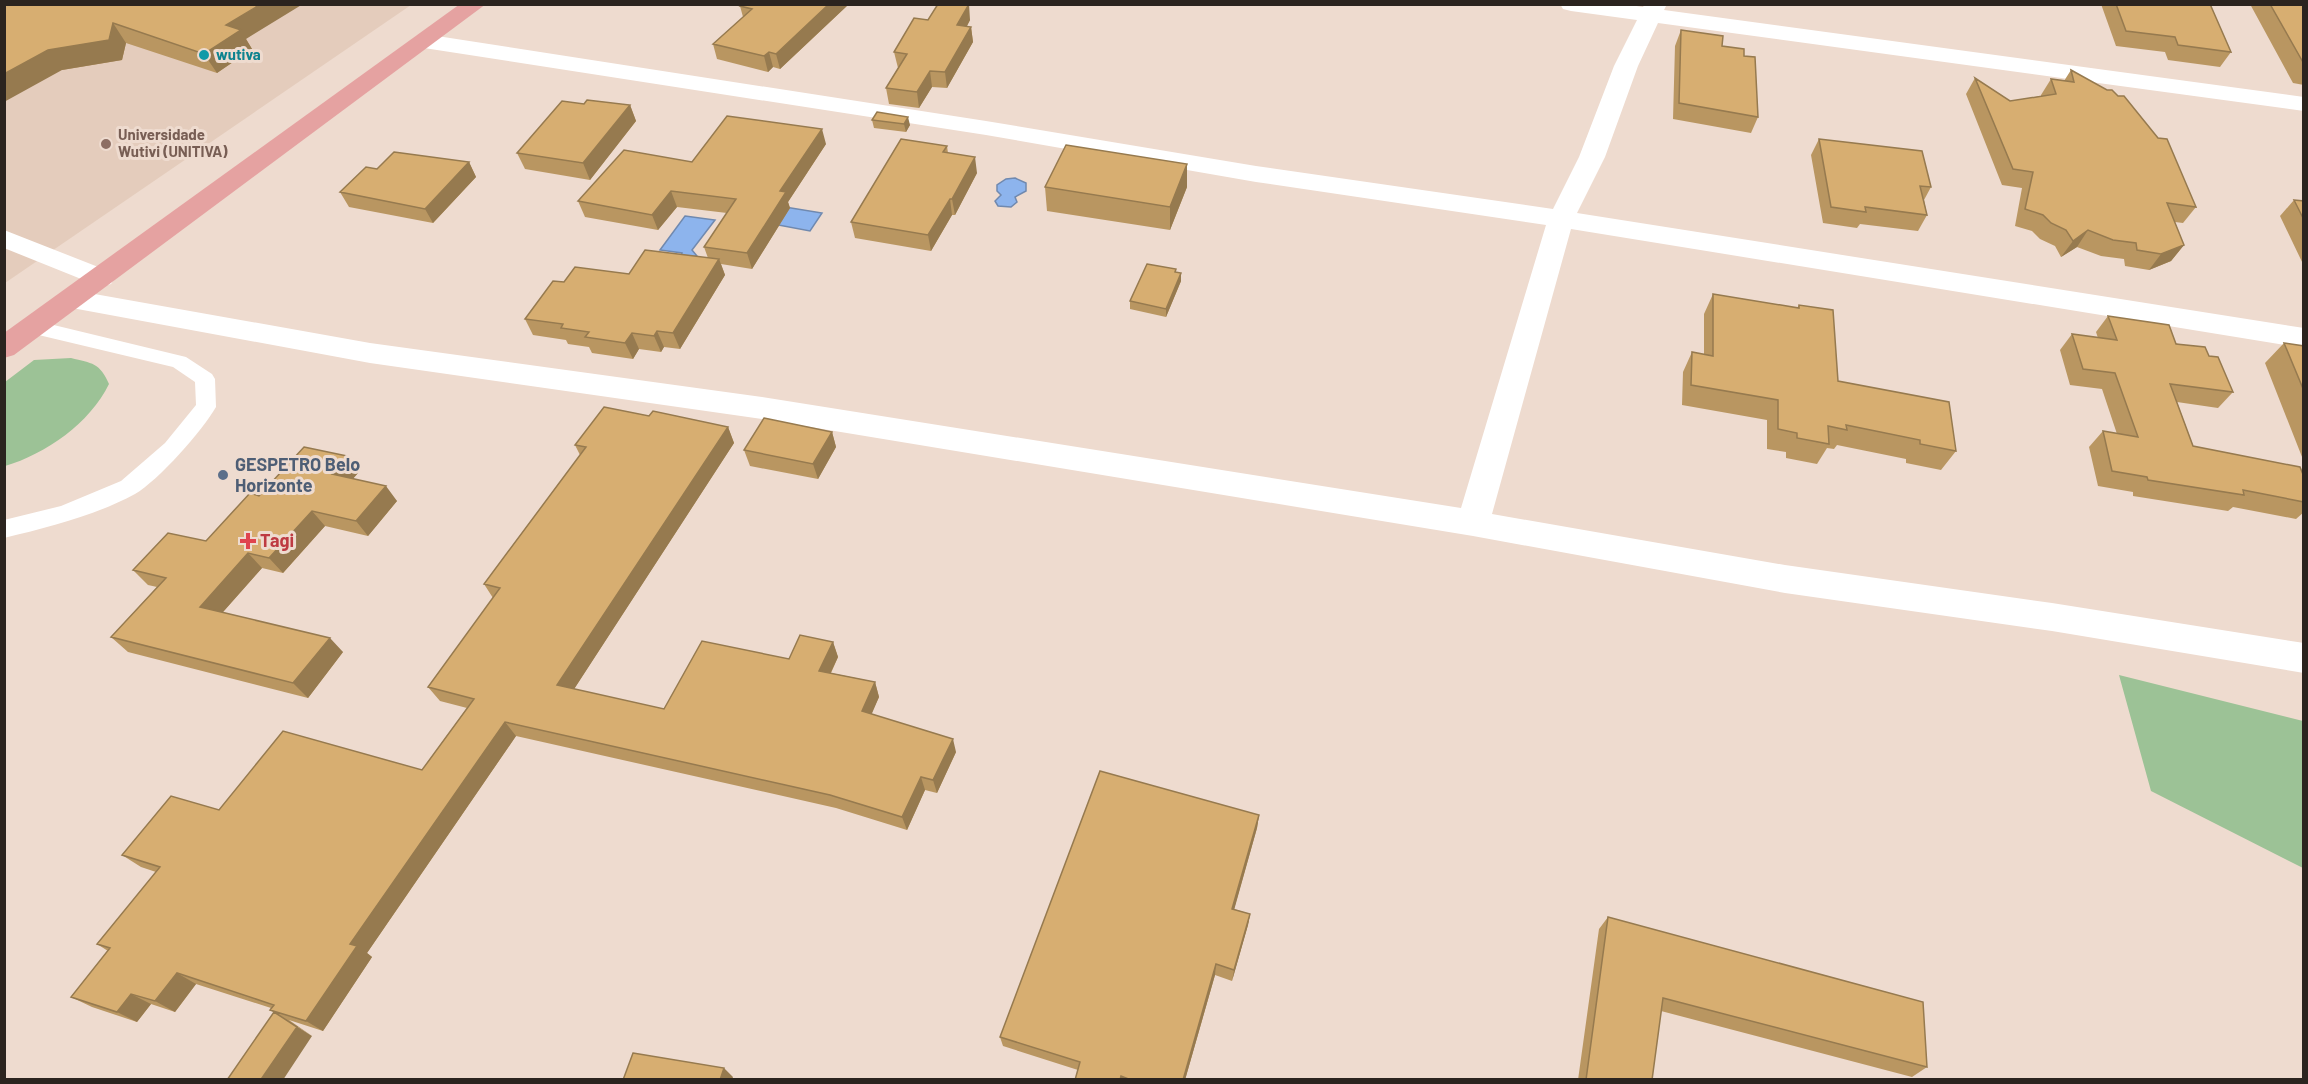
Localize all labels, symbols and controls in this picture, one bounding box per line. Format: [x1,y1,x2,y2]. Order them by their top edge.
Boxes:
place label: wutiva [216,45,261,63]
marker: wutiva [197,48,211,62]
place label: Universidade Wutivi (UNITIVA) [118,125,228,160]
marker: Universidade Wutivi (UNITIVA) [99,137,113,151]
place label: GESPETRO Belo Horizonte [235,453,360,496]
marker: GESPETRO Belo Horizonte [216,468,230,482]
place label: Tagi [260,529,294,551]
marker: Tagi [241,534,255,548]

